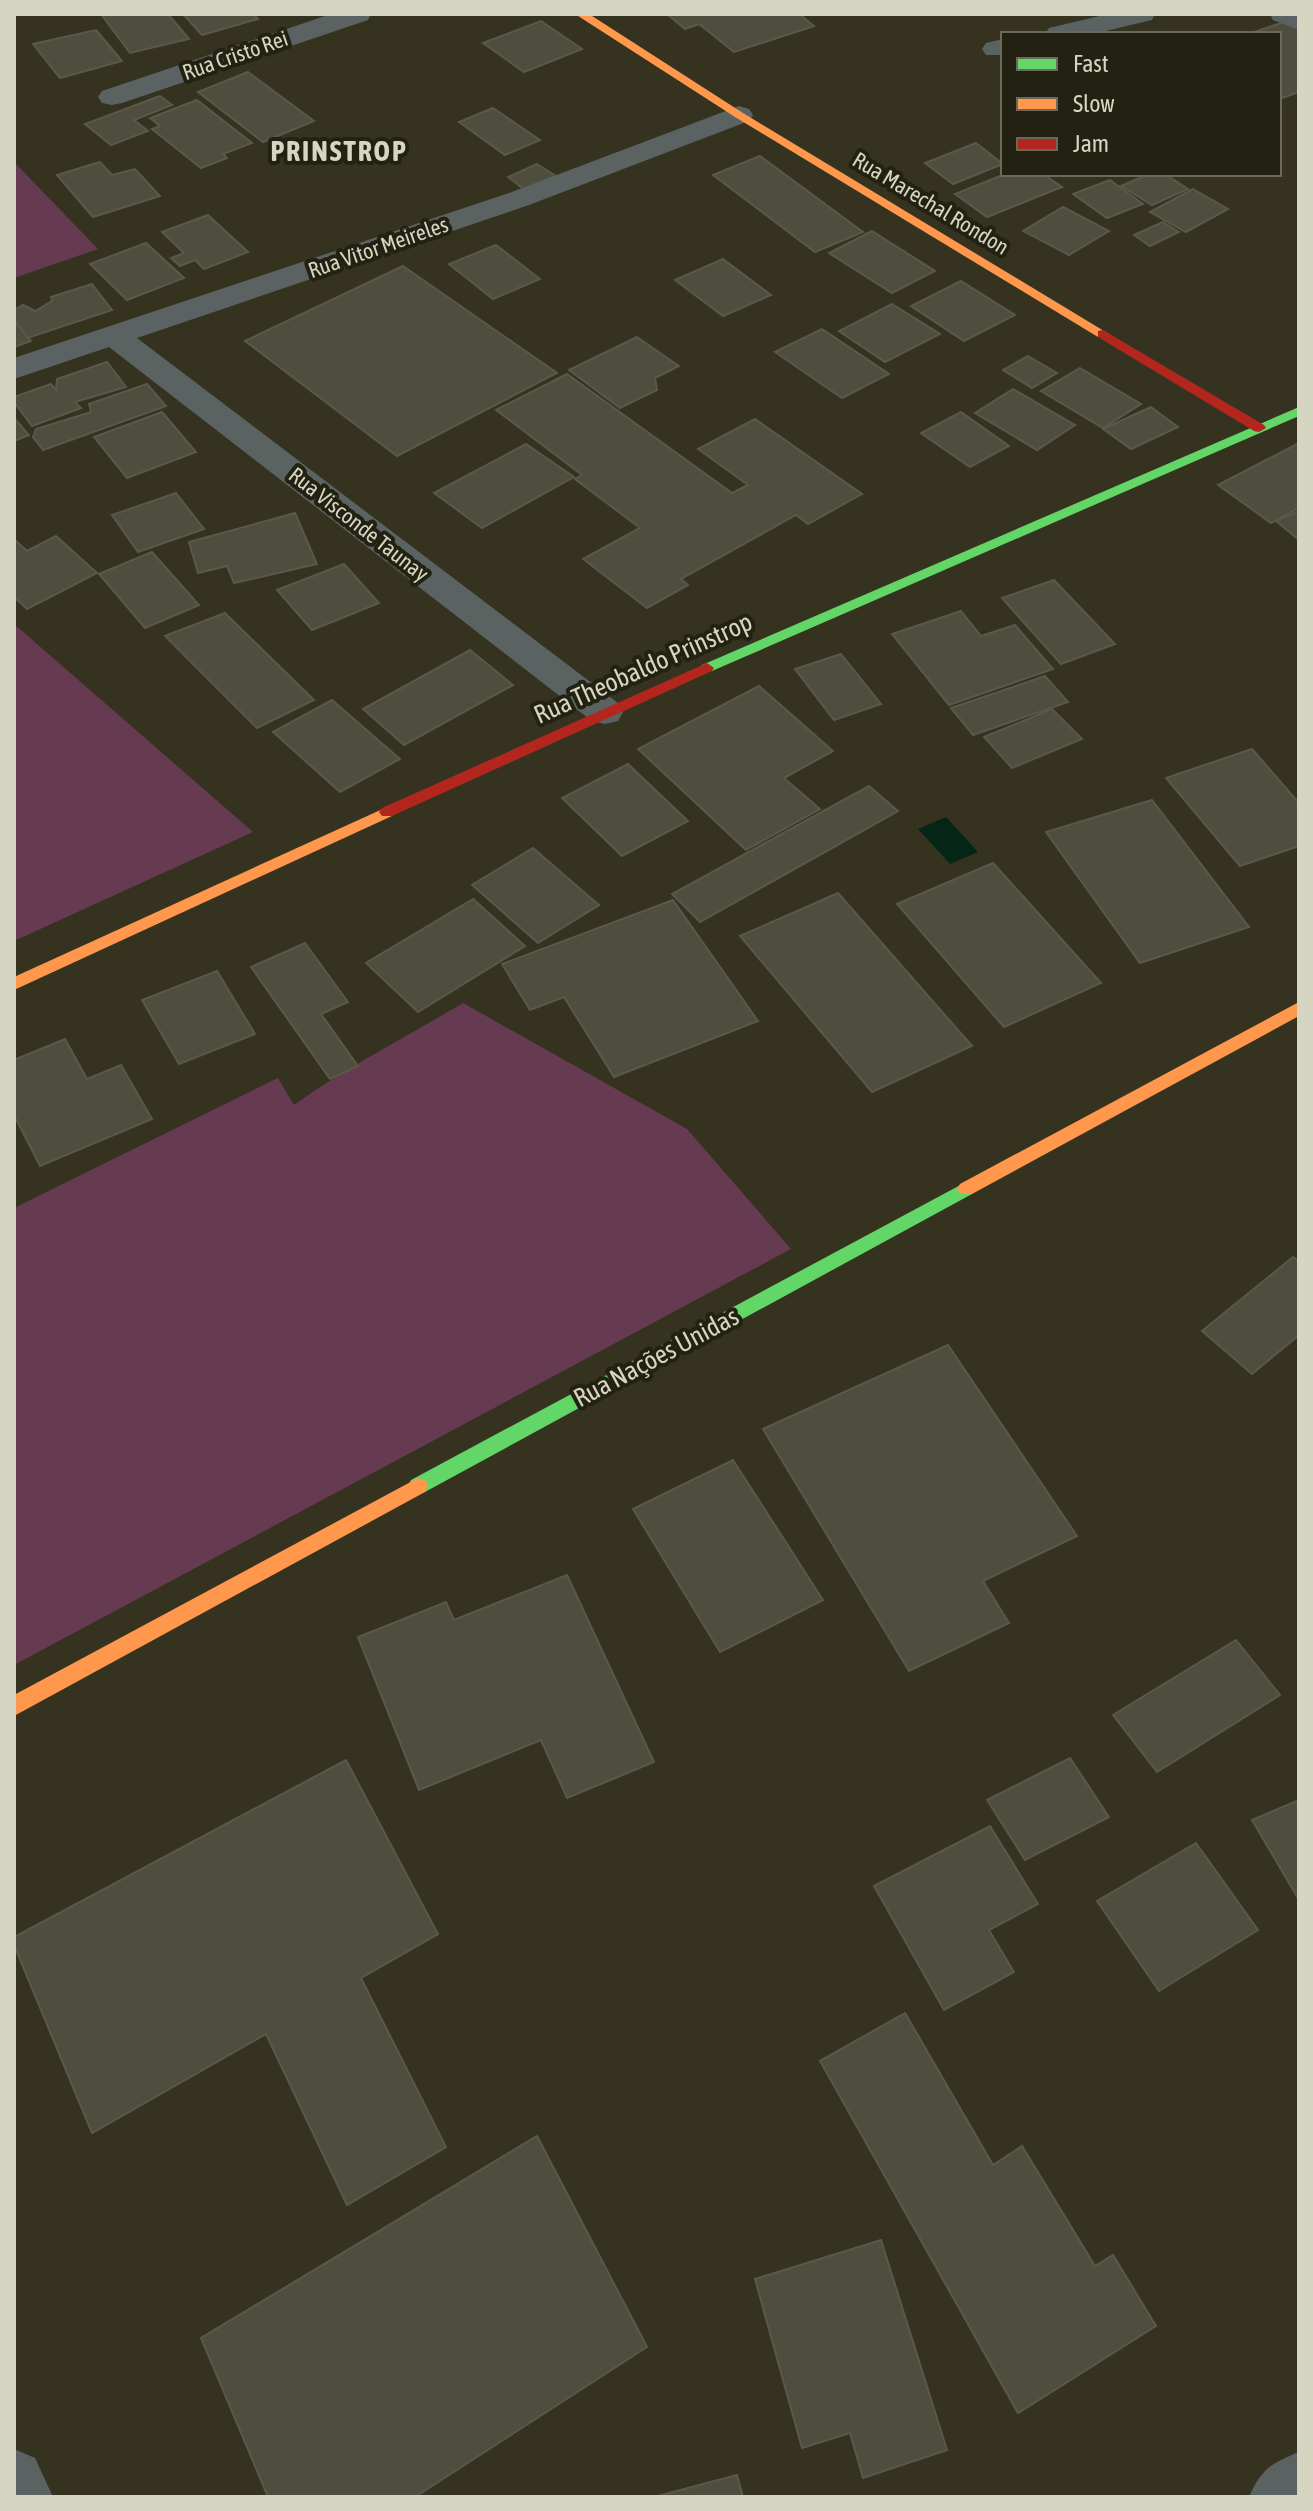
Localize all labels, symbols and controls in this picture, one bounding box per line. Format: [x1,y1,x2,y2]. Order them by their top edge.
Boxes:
street label: Rua Cristo Rei [179,25,291,85]
legend [1001,32,1281,176]
text: Fast [1073,50,1109,77]
text: Slow [1073,90,1115,117]
text: Jam [1073,130,1109,157]
district label: PRINSTROP [270,135,408,167]
street label: Rua Marechal Rondon [848,146,1014,260]
street label: Rua Vitor Meireles [305,211,452,283]
street label: Rua Visconde Taunay [284,461,434,587]
street label: Rua Theobaldo Prinstrop [529,606,757,730]
street label: Rua Nações Unidas [568,1301,744,1413]

